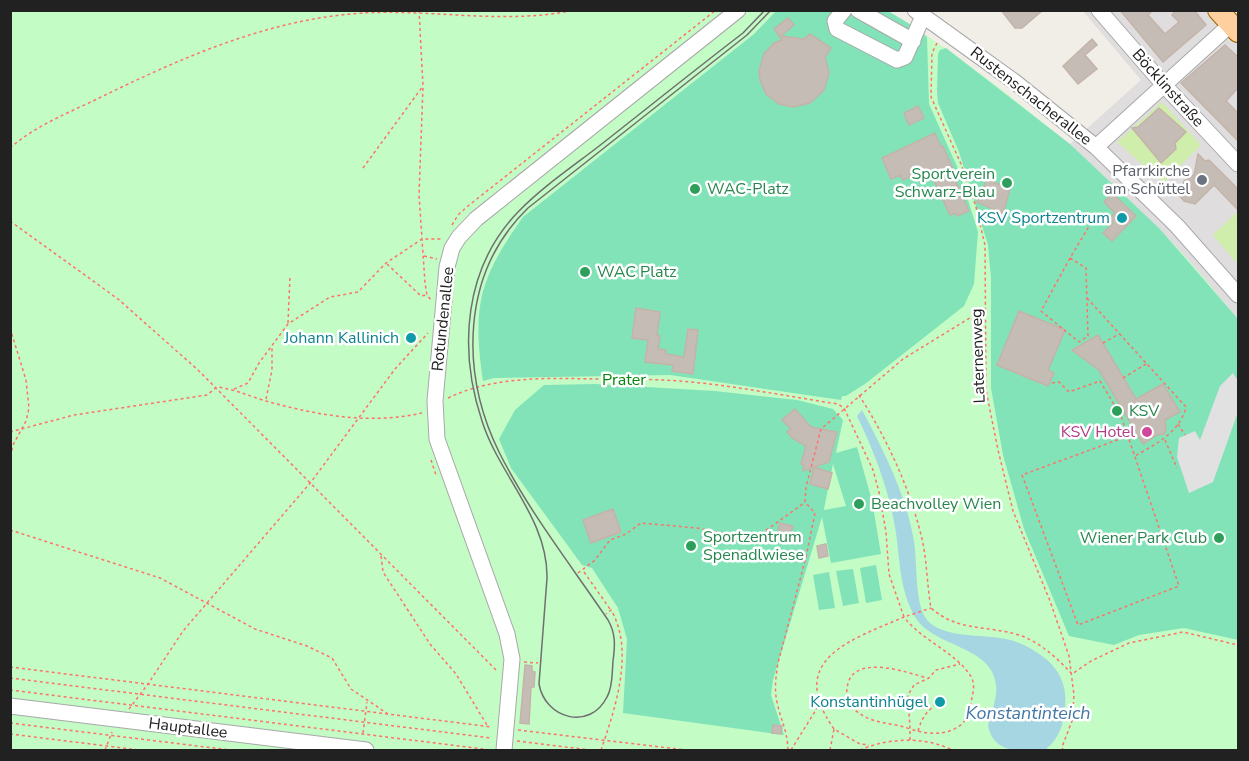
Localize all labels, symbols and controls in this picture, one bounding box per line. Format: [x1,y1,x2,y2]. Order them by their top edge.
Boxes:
street label: Rustenschacherallee [966,42,1096,150]
street label: Böcklinstraße [1127,44,1209,132]
place label: Pfarrkirche am Schüttel [1104,160,1190,200]
place label: Sportverein Schwarz-Blau [895,163,995,203]
marker: Pfarrkirche am Schüttel [1195,173,1209,187]
marker: Sportverein Schwarz-Blau [1000,176,1014,190]
place label: WAC-Platz [707,178,789,200]
marker: WAC-Platz [688,182,702,196]
place label: KSV Sportzentrum [977,207,1110,229]
marker: KSV Sportzentrum [1115,211,1129,225]
place label: WAC Platz [597,261,676,283]
marker: WAC Platz [578,265,592,279]
street label: Rotundenallee [427,266,459,372]
street label: Laternenweg [965,308,991,404]
place label: Johann Kallinich [283,327,399,349]
marker: Johann Kallinich [404,331,418,345]
park label: Prater [602,369,646,391]
place label: KSV [1129,400,1160,422]
marker: KSV [1110,404,1124,418]
place label: KSV Hotel [1061,421,1135,443]
marker: KSV Hotel [1140,425,1154,439]
place label: Beachvolley Wien [871,493,1001,515]
marker: Beachvolley Wien [852,497,866,511]
place label: Sportzentrum Spenadlwiese [703,526,804,566]
place label: Wiener Park Club [1080,527,1207,549]
marker: Wiener Park Club [1212,531,1226,545]
marker: Sportzentrum Spenadlwiese [684,539,698,553]
place label: Konstantinhügel [810,691,928,713]
marker: Konstantinhügel [933,695,947,709]
water label: Konstantinteich [965,701,1091,725]
street label: Hauptallee [147,712,229,744]

